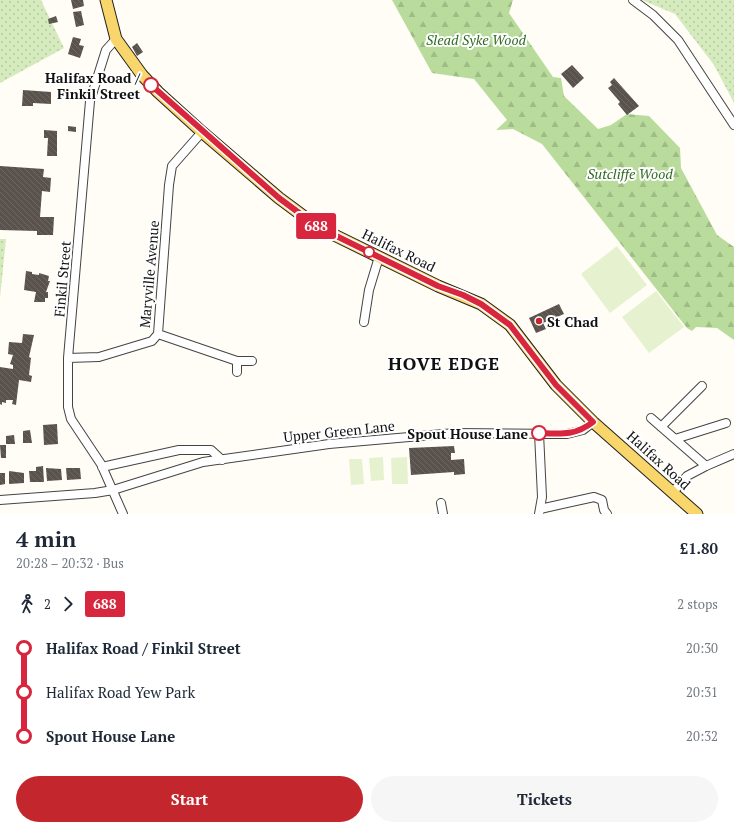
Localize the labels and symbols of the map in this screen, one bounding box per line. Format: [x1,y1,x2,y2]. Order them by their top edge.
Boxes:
park label: Slead Syke Wood [426,30,527,49]
place label: Halifax Road / Finkil Street [45,68,141,103]
marker: Halifax Road / Finkil Street [143,77,159,93]
park label: Sutcliffe Wood [587,164,673,183]
line badge: 688 [293,213,339,239]
street label: Maryville Avenue [135,219,163,329]
street label: Halifax Road [359,224,439,276]
street label: Finkil Street [49,239,75,318]
unlabelled marker [363,246,375,258]
place label: St Chad [547,312,599,331]
marker: St Chad [534,316,544,326]
district label: HOVE EDGE [388,351,500,375]
street label: Upper Green Lane [282,416,396,446]
place label: Spout House Lane [407,424,528,443]
marker: Spout House Lane [531,425,547,441]
street label: Halifax Road [623,426,695,494]

